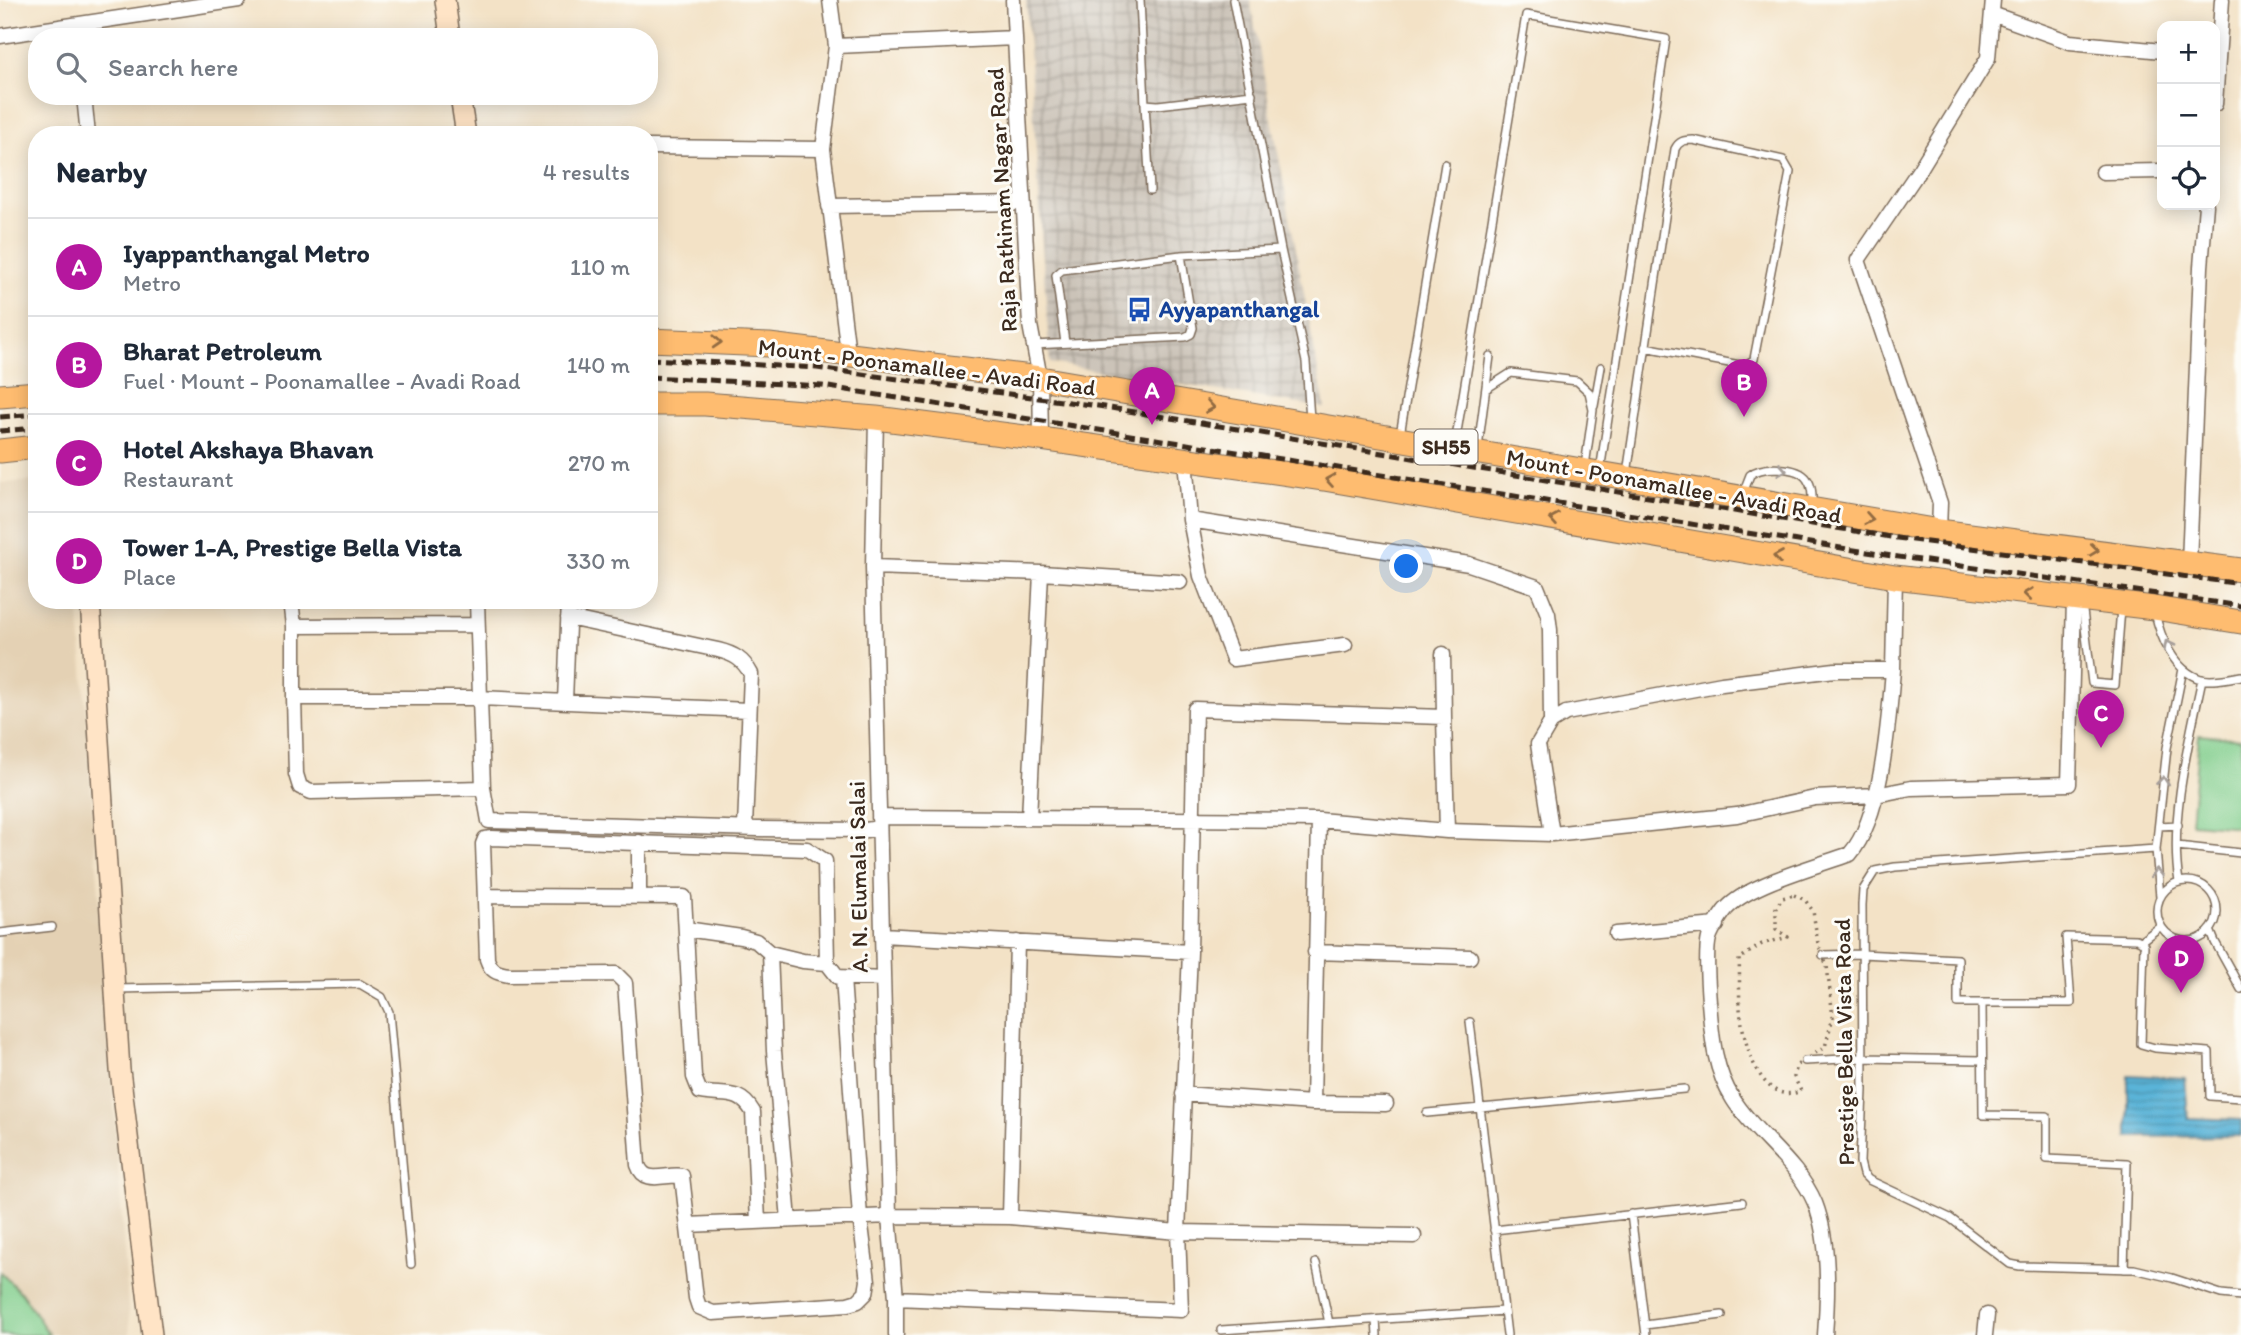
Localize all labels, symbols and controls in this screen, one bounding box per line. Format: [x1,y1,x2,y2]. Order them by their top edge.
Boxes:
map controls [2157,21,2220,210]
button: + [2157,21,2220,84]
search box [28,28,658,105]
icon: search [52,48,90,86]
text: Search here [108,51,238,83]
street label: Raja Rathinam Nagar Road [981,67,1023,333]
button: − [2157,84,2220,147]
button: locate [2157,147,2220,210]
text: Nearby [56,153,147,190]
text: 4 results [543,158,630,186]
text: Iyappanthangal Metro [123,237,370,269]
text: A [72,253,86,281]
text: 110 m [570,253,630,281]
text: Metro [123,269,181,297]
bus stop icon: Ayyapanthangal [1125,295,1153,323]
place label: Ayyapanthangal [1158,295,1320,323]
street label: Mount - Poonamallee - Avadi Road [757,332,1098,402]
text: Bharat Petroleum [123,335,322,367]
one-way arrow [712,335,723,350]
text: B [72,351,86,379]
text: 140 m [567,351,630,379]
pin: B [1721,359,1767,417]
text: Fuel · Mount - Poonamallee - Avadi Road [123,367,521,395]
pin: A [1129,367,1175,425]
one-way arrow [1204,398,1216,413]
road number: SH55 [1414,430,1478,464]
text: Hotel Akshaya Bhavan [123,433,374,465]
street label: Mount - Poonamallee - Avadi Road [1504,443,1844,529]
text: C [72,449,86,477]
text: 270 m [568,449,630,477]
one-way arrow [1776,462,1788,477]
text: Restaurant [123,465,233,493]
one-way arrow [1324,473,1336,488]
one-way arrow [1863,511,1875,526]
one-way arrow [1548,512,1560,527]
text: Tower 1-A, Prestige Bella Vista [123,531,462,563]
one-way arrow [2088,543,2100,558]
text: D [71,547,87,575]
text: 330 m [566,547,630,575]
your location [1389,549,1423,583]
one-way arrow [1772,550,1784,565]
text: Place [123,563,176,591]
one-way arrow [2022,586,2033,601]
one-way arrow [2163,640,2176,652]
pin: C [2078,690,2124,748]
one-way arrow [2156,775,2171,786]
street label: A. N. Elumalai Salai [842,781,874,973]
one-way arrow [2150,867,2165,878]
street label: Prestige Bella Vista Road [1828,918,1860,1166]
pin: D [2158,935,2204,993]

